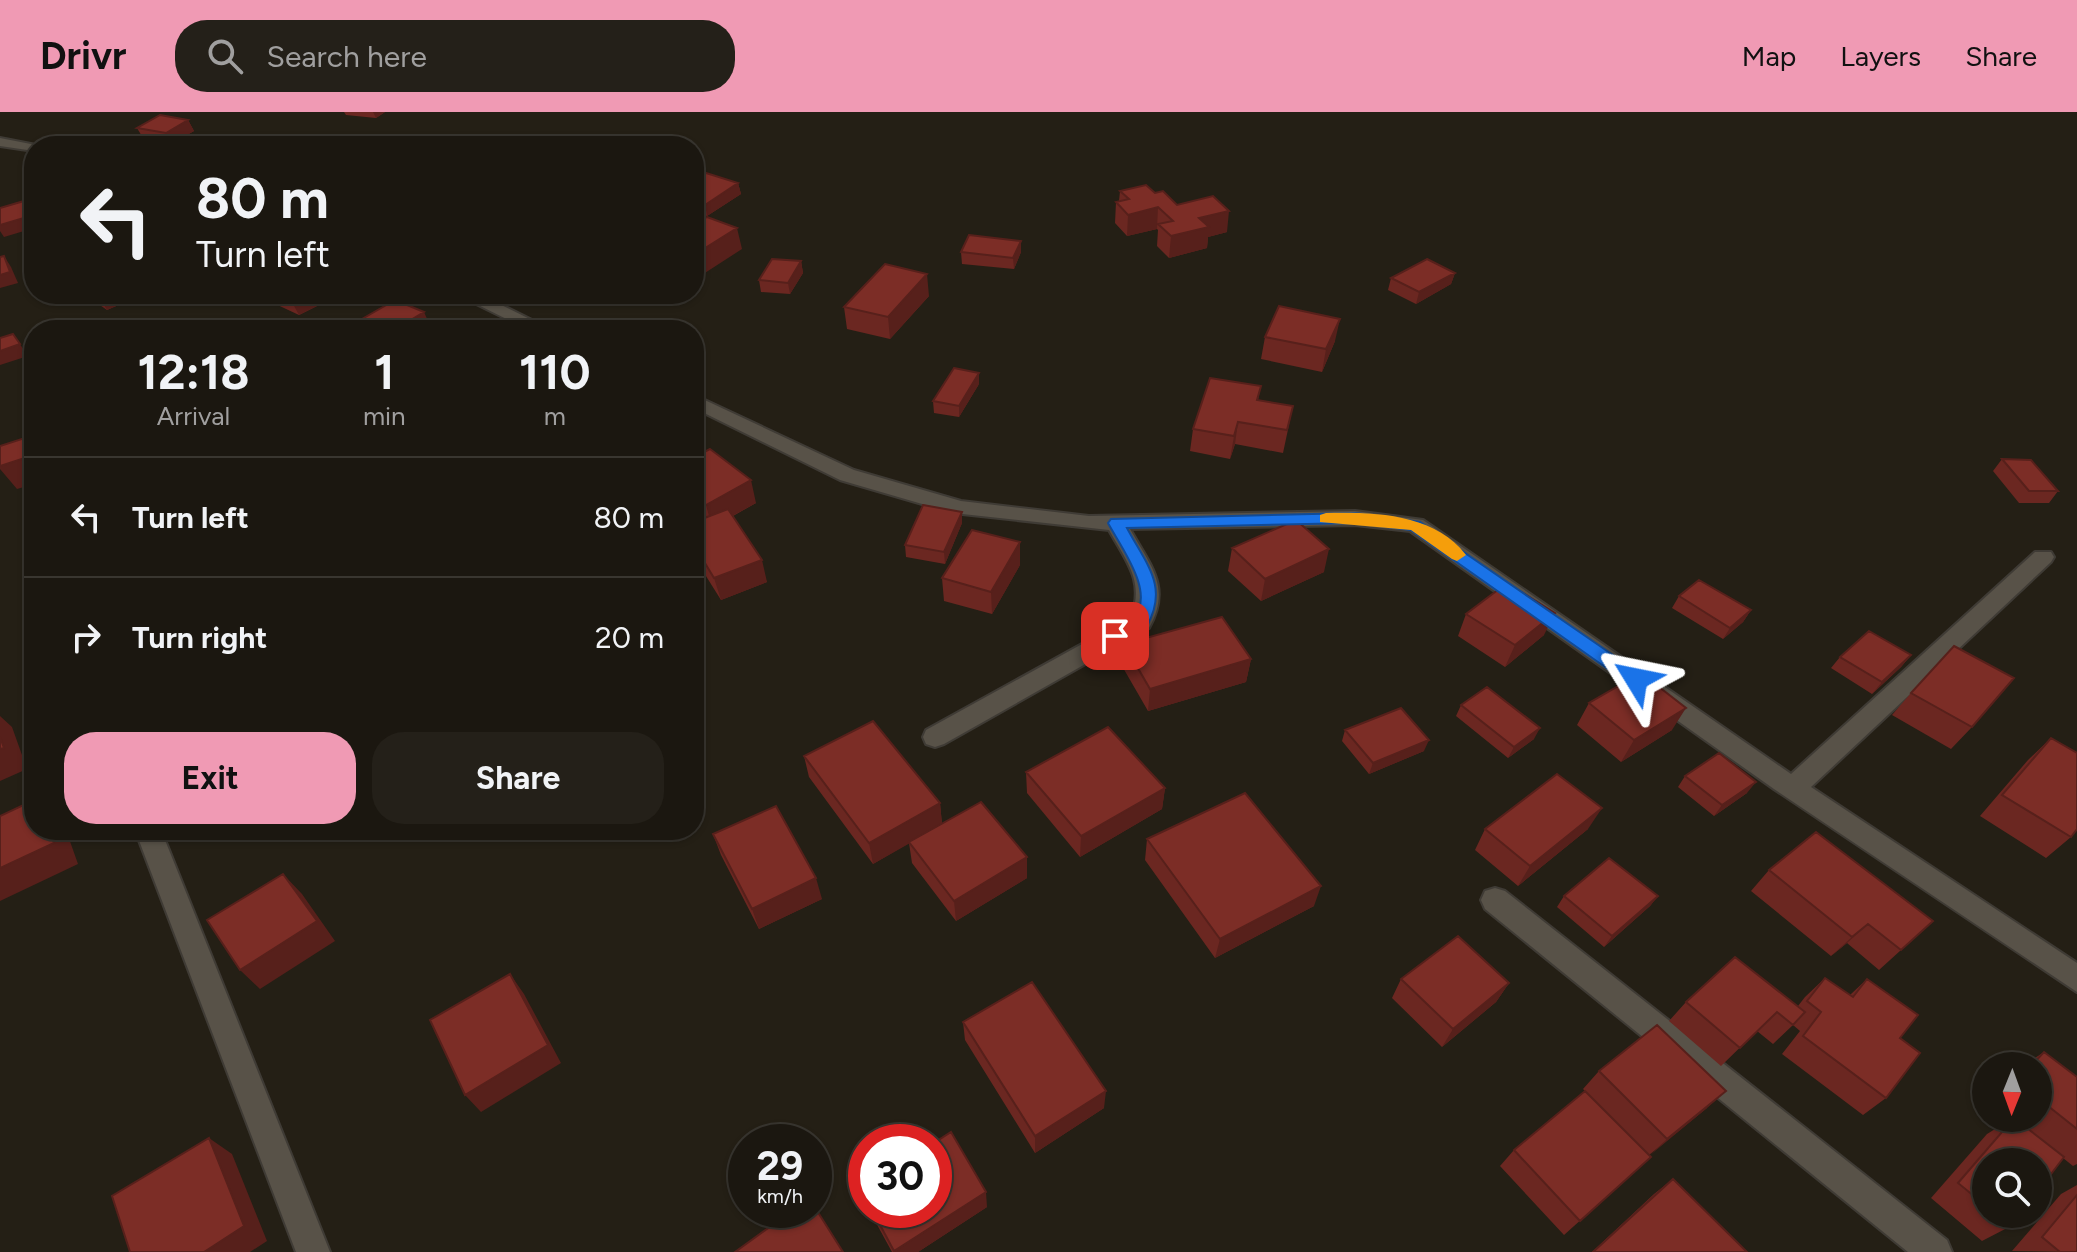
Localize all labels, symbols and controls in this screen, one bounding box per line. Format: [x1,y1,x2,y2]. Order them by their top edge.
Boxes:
search box [175,20,735,92]
text: Drivr [40,33,127,79]
icon: search [203,34,247,78]
text: Search here [267,38,427,75]
text: Map [1742,39,1796,73]
text: Layers [1840,39,1921,73]
text: Share [1965,39,2037,73]
text: 80 m [196,165,329,232]
icon: left [64,168,168,272]
text: Turn left [196,233,330,276]
text: 12:18 [137,343,250,401]
text: 1 [374,343,394,401]
text: 110 [519,343,591,401]
text: Arrival [157,400,230,432]
text: min [363,400,406,432]
text: m [544,400,566,432]
icon: left [64,495,108,539]
text: Turn left [132,499,249,536]
text: 80 m [593,499,664,536]
pin [1081,602,1149,670]
icon: arrive [1093,614,1137,658]
icon: right [64,615,108,659]
text: Turn right [132,619,267,656]
text: 20 m [595,619,664,656]
position arrow [1594,637,1678,721]
button: Exit [64,732,356,824]
button: Share [372,732,664,824]
north arrow [1972,1052,2052,1132]
map controls [1972,1052,2052,1228]
speed limit sign: 30 [848,1124,952,1228]
text: 29 [757,1142,803,1190]
button: search [1972,1148,2052,1228]
text: km/h [757,1184,803,1208]

